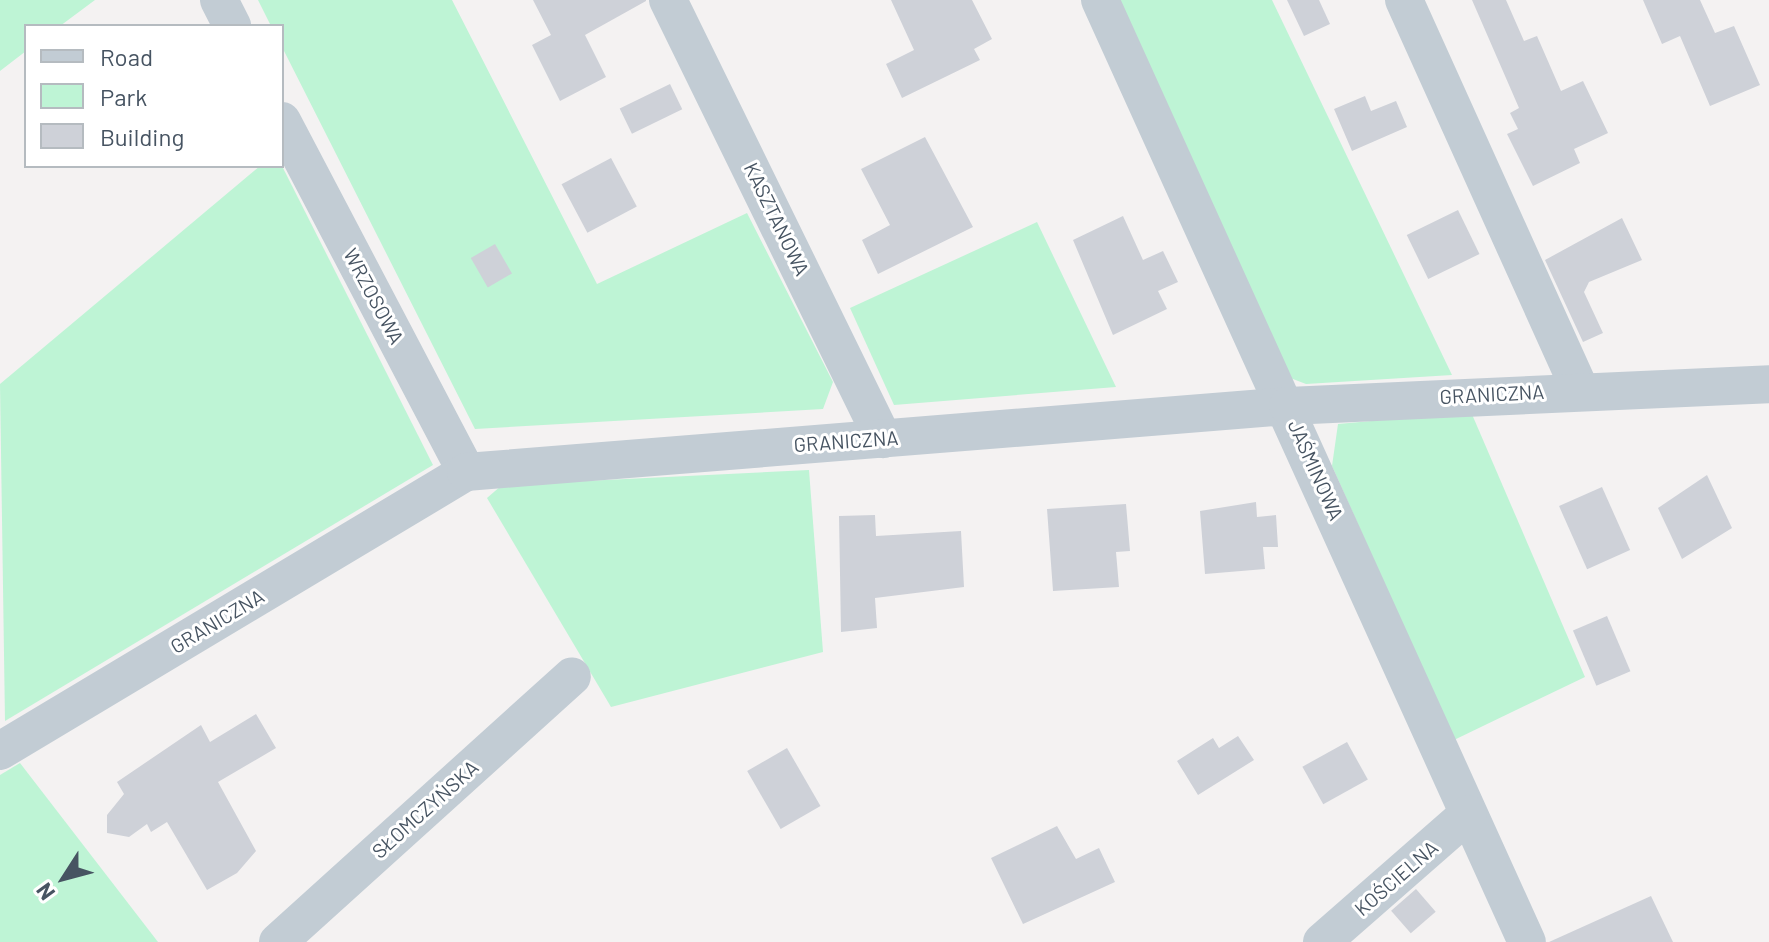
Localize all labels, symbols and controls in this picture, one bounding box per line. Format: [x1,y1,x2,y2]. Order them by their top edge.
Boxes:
legend [24,24,284,168]
text: Road [100,42,153,71]
text: Park [100,82,147,111]
text: Building [100,122,184,151]
street label: KASZTANOWA [739,159,815,279]
street label: WRZOSOWA [339,244,409,348]
street label: GRANICZNA [1439,379,1545,409]
street label: JAŚMINOWA [1283,416,1349,524]
street label: GRANICZNA [793,425,899,457]
street label: GRANICZNA [166,584,268,658]
street label: SŁOMCZYŃSKA [367,755,483,863]
street label: KOŚCIELNA [1349,835,1443,921]
north arrow [24,838,104,918]
text: N [30,879,59,906]

